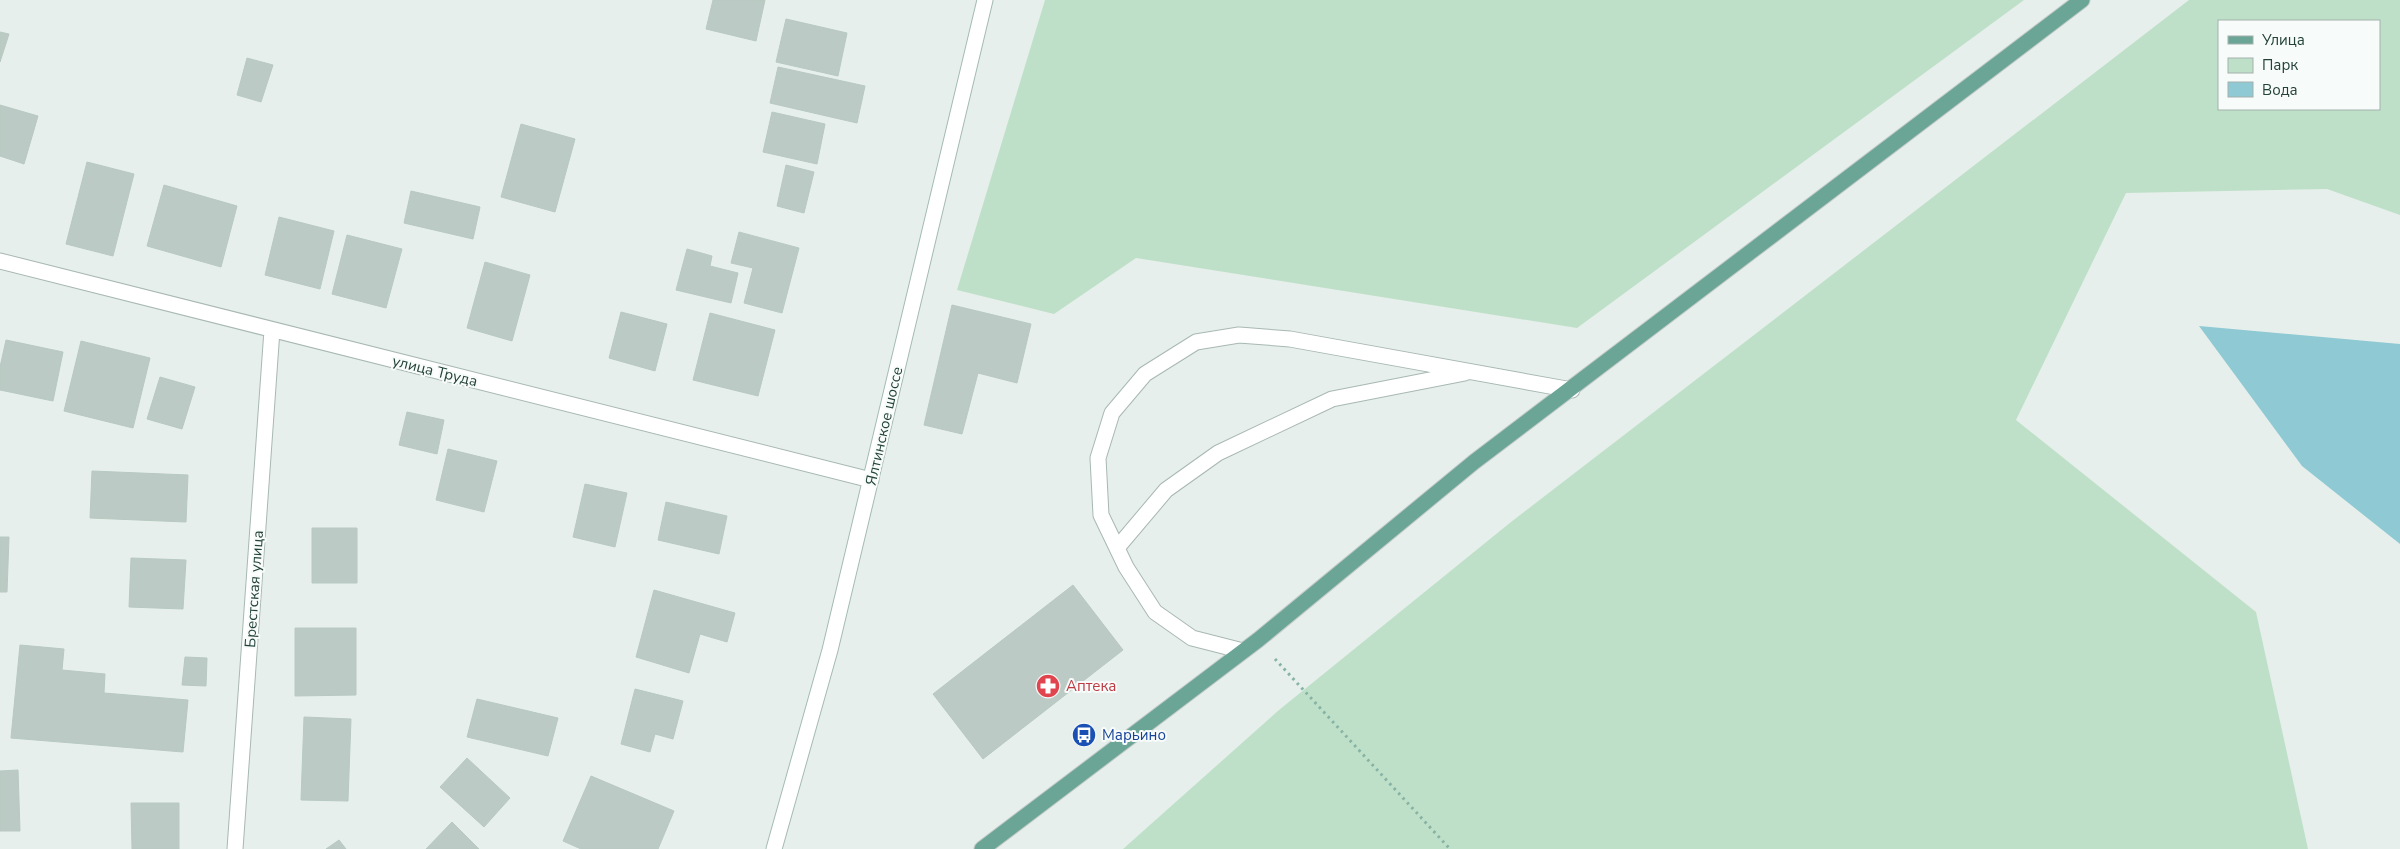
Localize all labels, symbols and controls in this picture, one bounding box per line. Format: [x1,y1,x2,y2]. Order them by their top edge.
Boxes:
legend [2218,20,2380,110]
text: Улица [2261,30,2305,50]
text: Парк [2262,55,2298,75]
text: Вода [2262,80,2298,100]
street label: улица Труда [390,351,480,391]
street label: Ялтинское шоссе [861,365,907,487]
street label: Брестская улица [240,530,268,648]
pharmacy icon: Аптека [1035,673,1061,699]
place label: Аптека [1066,676,1116,696]
bus stop icon: Марьино [1071,722,1097,748]
place label: Марьино [1102,725,1166,745]

